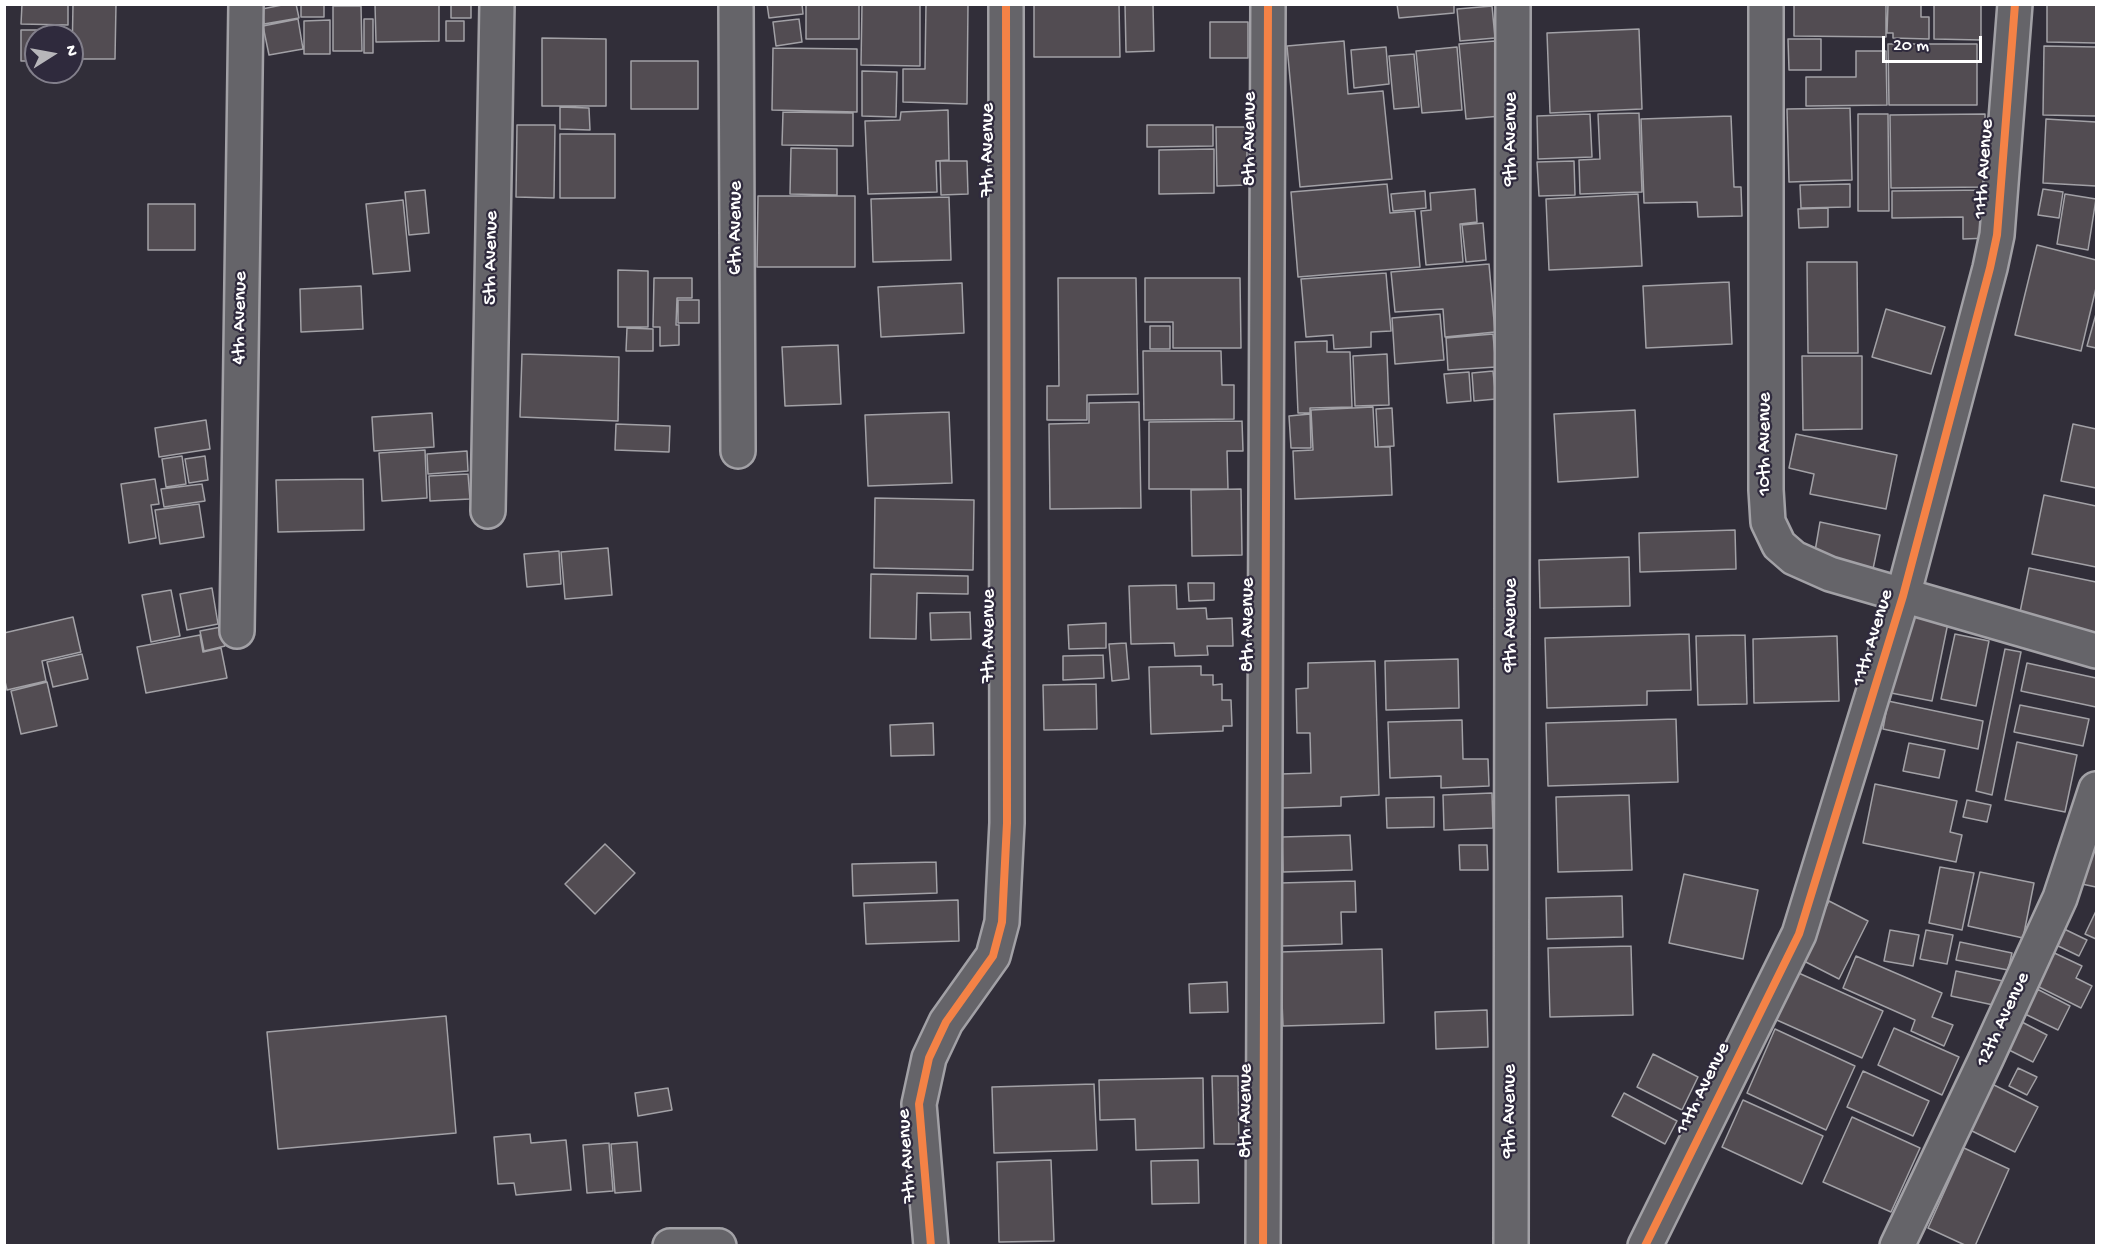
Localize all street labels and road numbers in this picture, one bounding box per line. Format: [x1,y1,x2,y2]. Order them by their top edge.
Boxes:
street label: 8th Avenue [1239,92,1263,186]
street label: 9th Avenue [1500,92,1524,186]
street label: 7th Avenue [977,103,1001,197]
street label: 11th Avenue [1970,118,2000,220]
street label: 6th Avenue [725,181,749,275]
street label: 5th Avenue [479,211,505,305]
street label: 4th Avenue [228,271,254,365]
street label: 10th Avenue [1754,392,1778,496]
street label: 8th Avenue [1237,578,1261,672]
street label: 9th Avenue [1500,578,1524,672]
street label: 11th Avenue [1848,587,1900,689]
street label: 7th Avenue [978,589,1002,683]
street label: 12th Avenue [1972,969,2036,1071]
street label: 11th Avenue [1671,1039,1737,1139]
street label: 8th Avenue [1235,1064,1259,1158]
street label: 9th Avenue [1499,1064,1523,1158]
street label: 7th Avenue [893,1108,923,1204]

